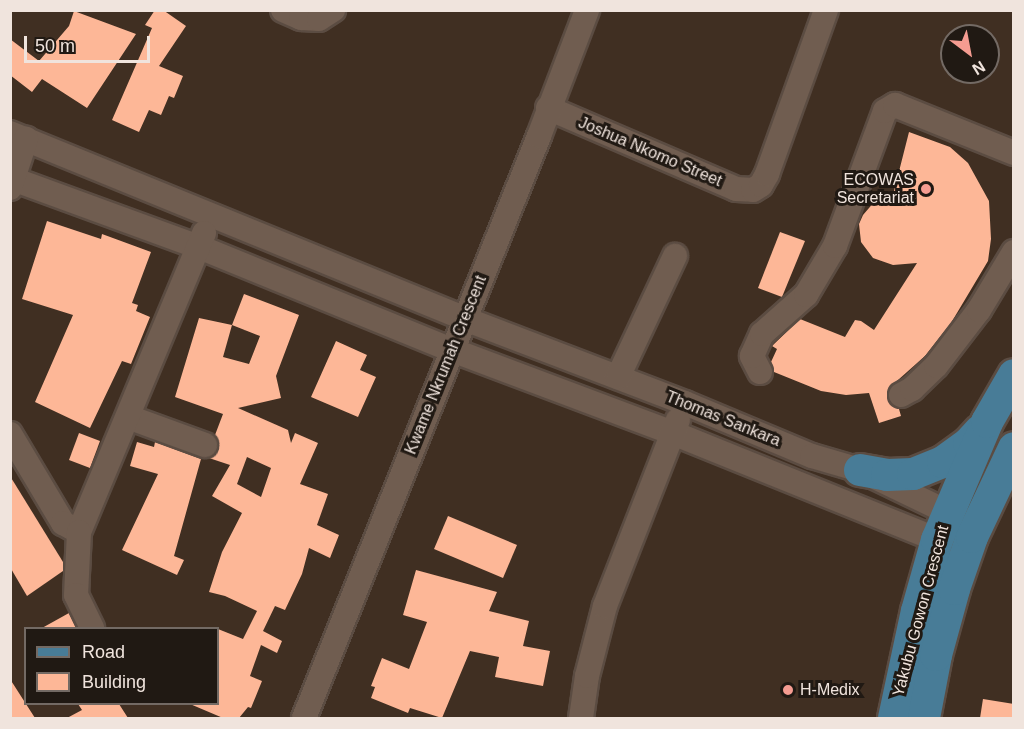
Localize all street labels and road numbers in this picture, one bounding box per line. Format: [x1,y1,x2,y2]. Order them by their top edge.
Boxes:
street label: Joshua Nkomo Street [575,113,725,191]
street label: Kwame Nkrumah Crescent [401,273,491,457]
street label: Thomas Sankara [663,387,783,451]
street label: Yakubu Gowon Crescent [889,523,953,699]

